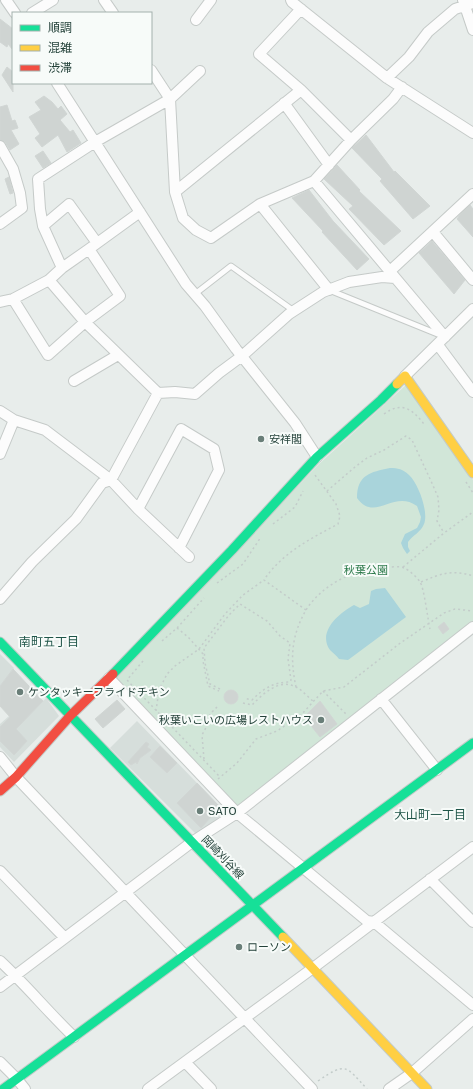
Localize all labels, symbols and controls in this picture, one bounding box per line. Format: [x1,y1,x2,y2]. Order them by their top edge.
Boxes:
legend [12,12,152,84]
text: 順調 [48,21,72,35]
text: 混雑 [48,41,72,55]
text: 渋滞 [48,61,72,75]
place label: 安祥閣 [269,433,302,445]
marker: 安祥閣 [256,434,266,444]
park label: 秋葉公園 [344,564,388,576]
district label: 南町五丁目 [19,635,79,649]
place label: ケンタッキーフライドチキン [28,686,170,698]
marker: ケンタッキーフライドチキン [15,687,25,697]
place label: 秋葉いこいの広場レストハウス [159,714,313,726]
marker: 秋葉いこいの広場レストハウス [316,715,326,725]
place label: SATO [208,805,237,817]
marker: SATO [195,806,205,816]
district label: 大山町一丁目 [394,808,466,822]
street label: 岡崎刈谷線 [200,833,246,881]
place label: ローソン [247,941,291,953]
marker: ローソン [234,942,244,952]

